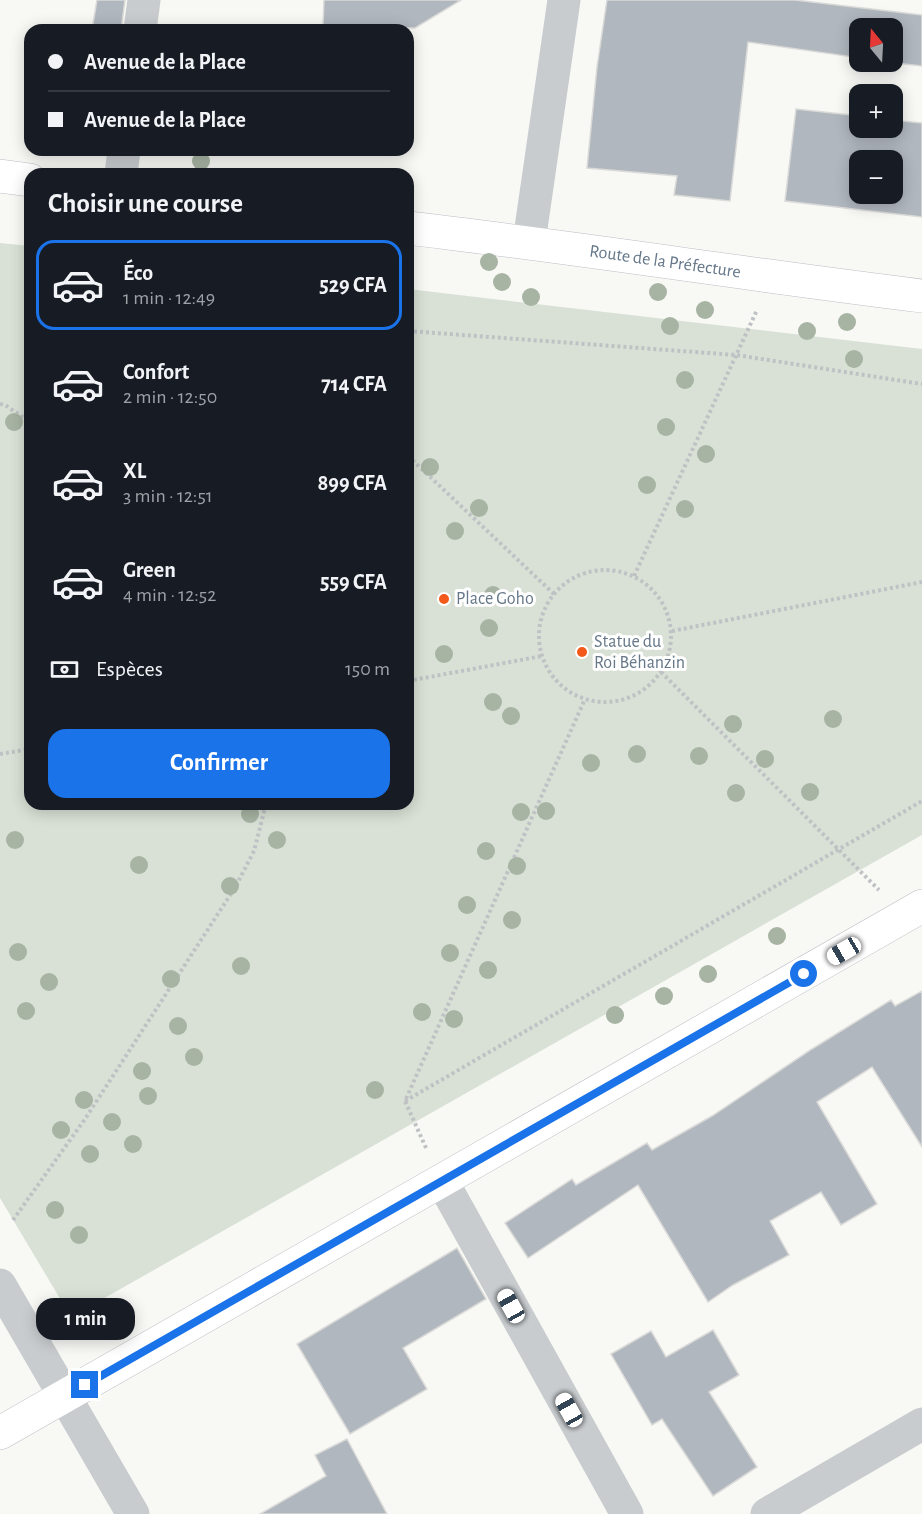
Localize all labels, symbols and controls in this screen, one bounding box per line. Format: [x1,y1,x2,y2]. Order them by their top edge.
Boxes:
north arrow [849,18,903,72]
map controls [849,18,903,204]
text: Avenue de la Place [84,51,246,73]
button: + [849,84,903,138]
text: Avenue de la Place [84,109,246,131]
button: − [849,150,903,204]
text: Choisir une course [48,190,243,217]
street label: Route de la Préfecture [588,242,742,282]
icon: car [51,258,105,312]
text: Éco [123,262,153,284]
text: 529 CFA [319,274,387,296]
text: 1 min · 12:49 [123,288,215,308]
icon: car [51,357,105,411]
text: Confort [123,361,189,383]
text: 714 CFA [321,373,387,395]
text: 2 min · 12:50 [123,387,217,407]
icon: car [51,456,105,510]
text: XL [123,460,146,482]
text: 899 CFA [318,472,387,494]
text: 3 min · 12:51 [123,486,213,506]
icon: car [51,555,105,609]
text: Green [123,559,176,581]
text: 559 CFA [320,571,387,593]
text: 4 min · 12:52 [123,585,216,605]
place label: Place Goho [456,590,534,608]
marker: Place Goho [437,592,451,606]
place label: Statue du Roi Béhanzin [594,633,685,672]
marker: Statue du Roi Béhanzin [575,645,589,659]
icon: cash [48,653,81,686]
text: Espèces [96,658,163,680]
text: 150 m [345,659,390,679]
button: Confirmer [48,729,390,798]
car [824,934,864,968]
route start [790,960,817,987]
car [494,1286,528,1326]
callout: 1 min [36,1298,134,1340]
text: 1 min [64,1309,107,1329]
route end [71,1371,98,1398]
car [552,1390,586,1430]

